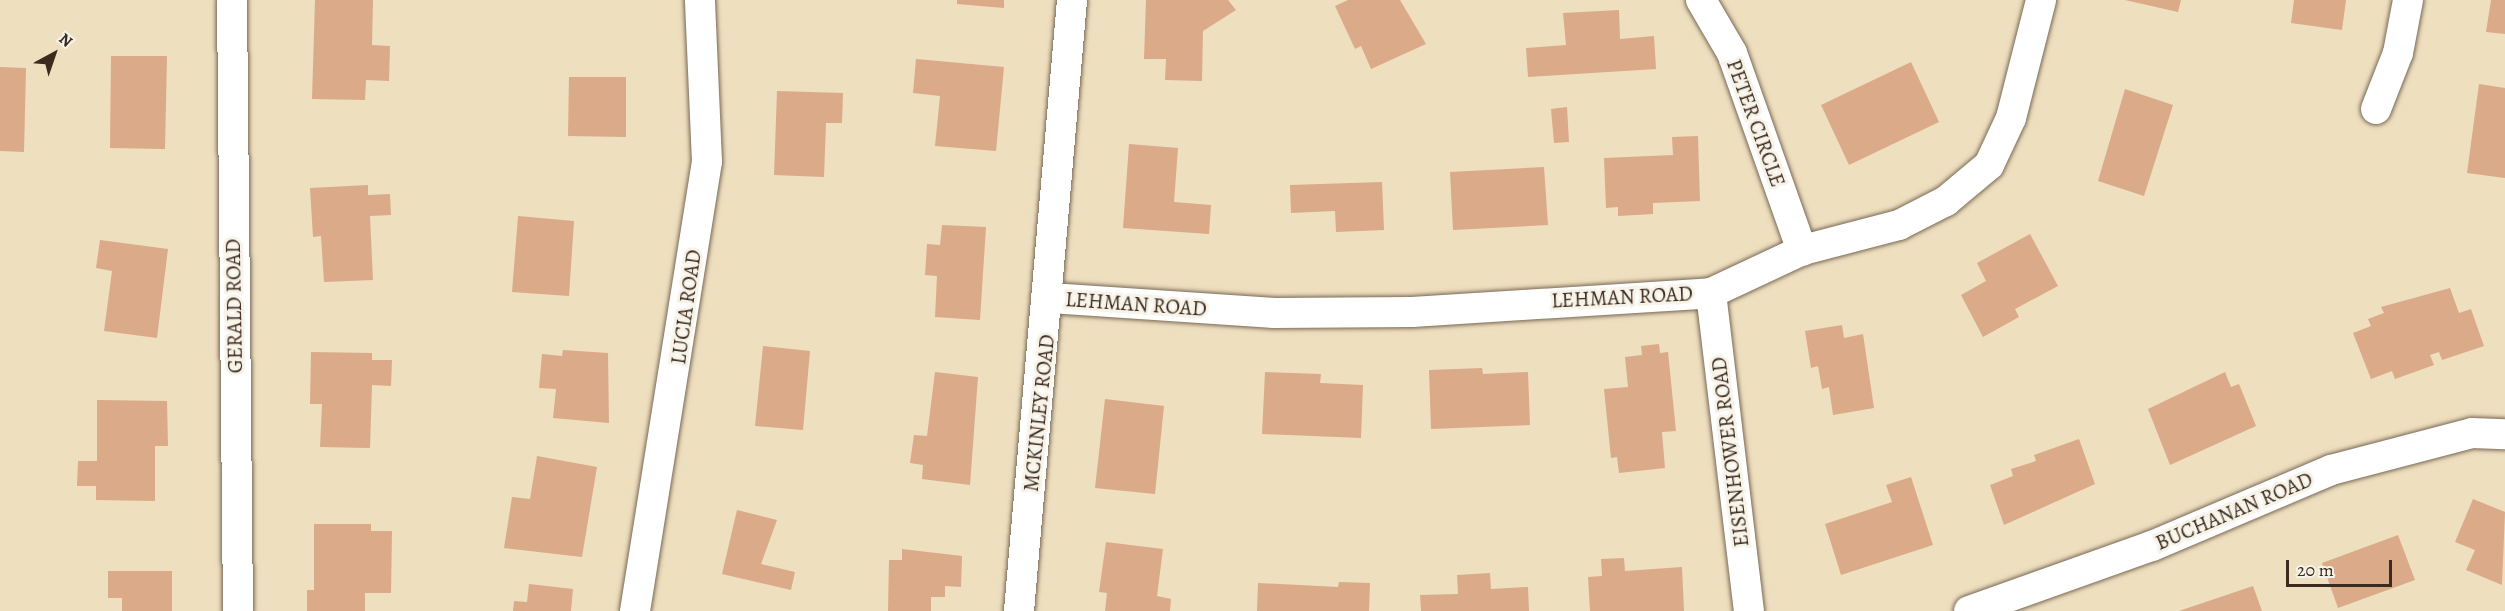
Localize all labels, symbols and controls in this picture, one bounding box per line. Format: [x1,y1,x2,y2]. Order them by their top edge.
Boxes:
north arrow [24,24,84,84]
text: N [54,28,77,52]
street label: PETER CIRCLE [1721,56,1791,190]
street label: GERALD ROAD [220,238,248,374]
street label: LUCIA ROAD [665,248,707,366]
street label: LEHMAN ROAD [1551,281,1693,313]
street label: LEHMAN ROAD [1064,286,1208,322]
street label: MCKINLEY ROAD [1018,333,1060,493]
street label: EISENHOWER ROAD [1706,356,1754,548]
street label: BUCHANAN ROAD [2152,467,2316,555]
scale bar [2289,548,2396,586]
text: 20 m [2297,558,2334,582]

